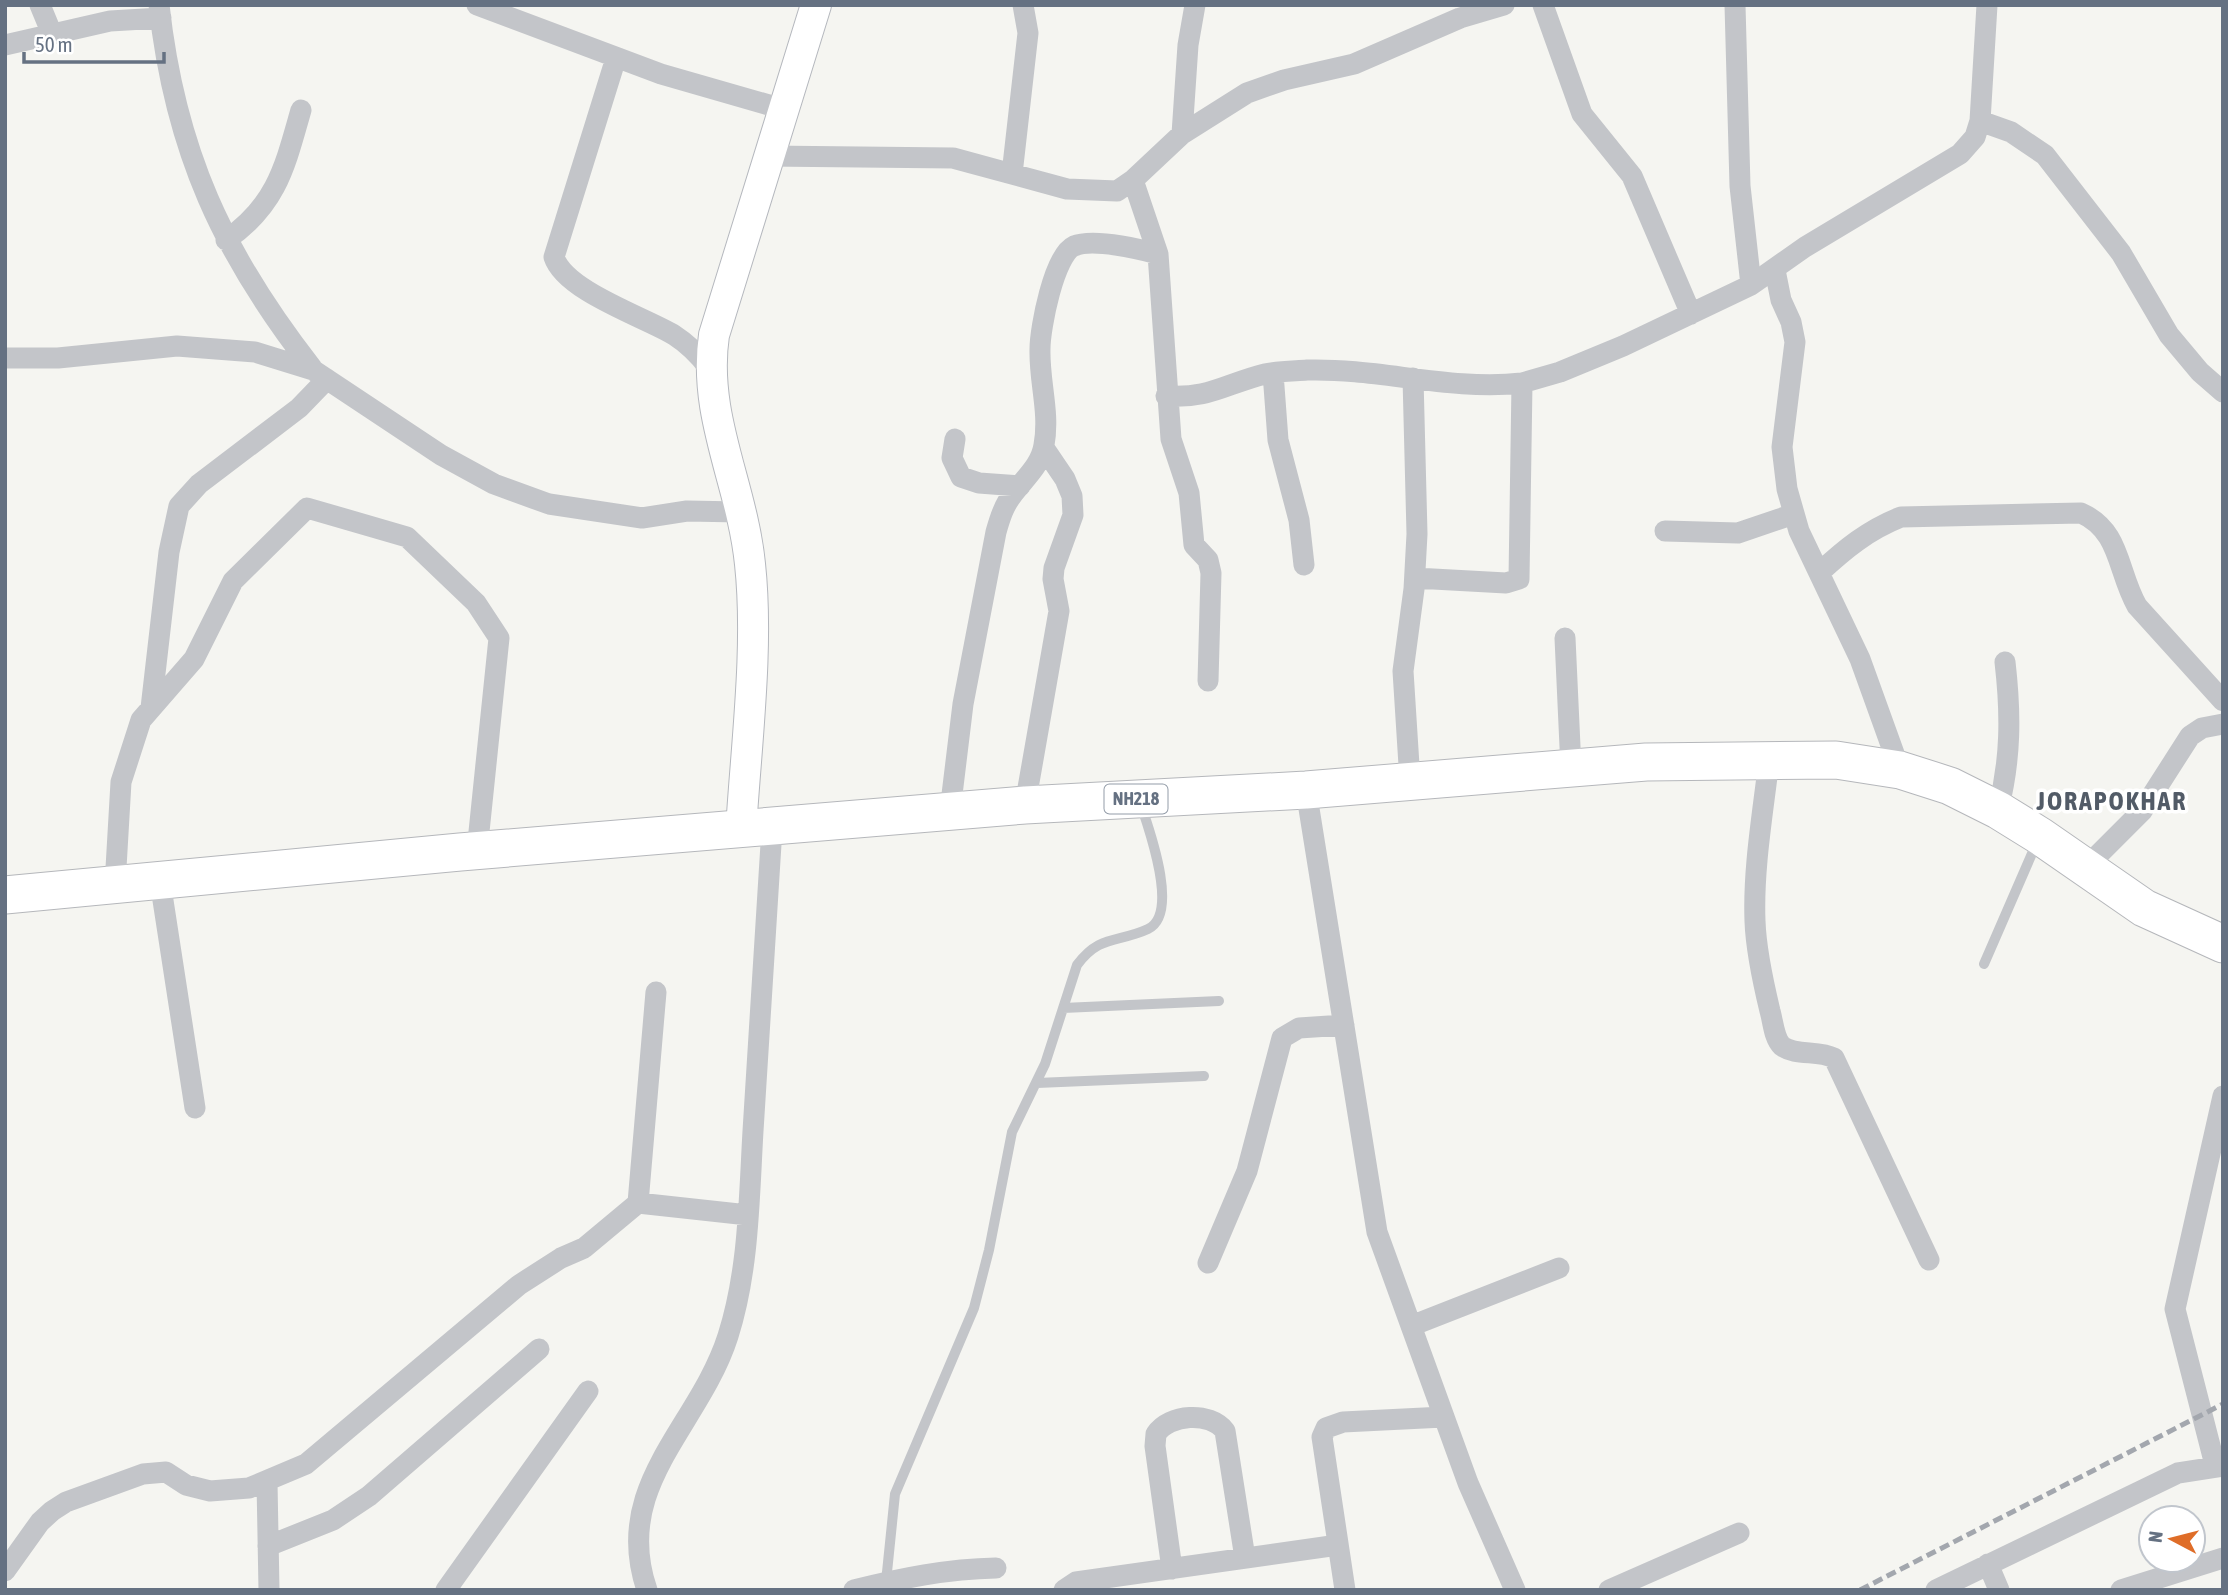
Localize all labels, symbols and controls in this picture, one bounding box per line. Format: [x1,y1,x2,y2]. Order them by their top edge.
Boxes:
scale bar [24,21,164,65]
text: 50 m [35,32,73,56]
road number: NH218 [1104,784,1168,814]
district label: JORAPOKHAR [2036,786,2187,816]
north arrow [2137,1504,2207,1574]
text: N [2144,1530,2167,1544]

